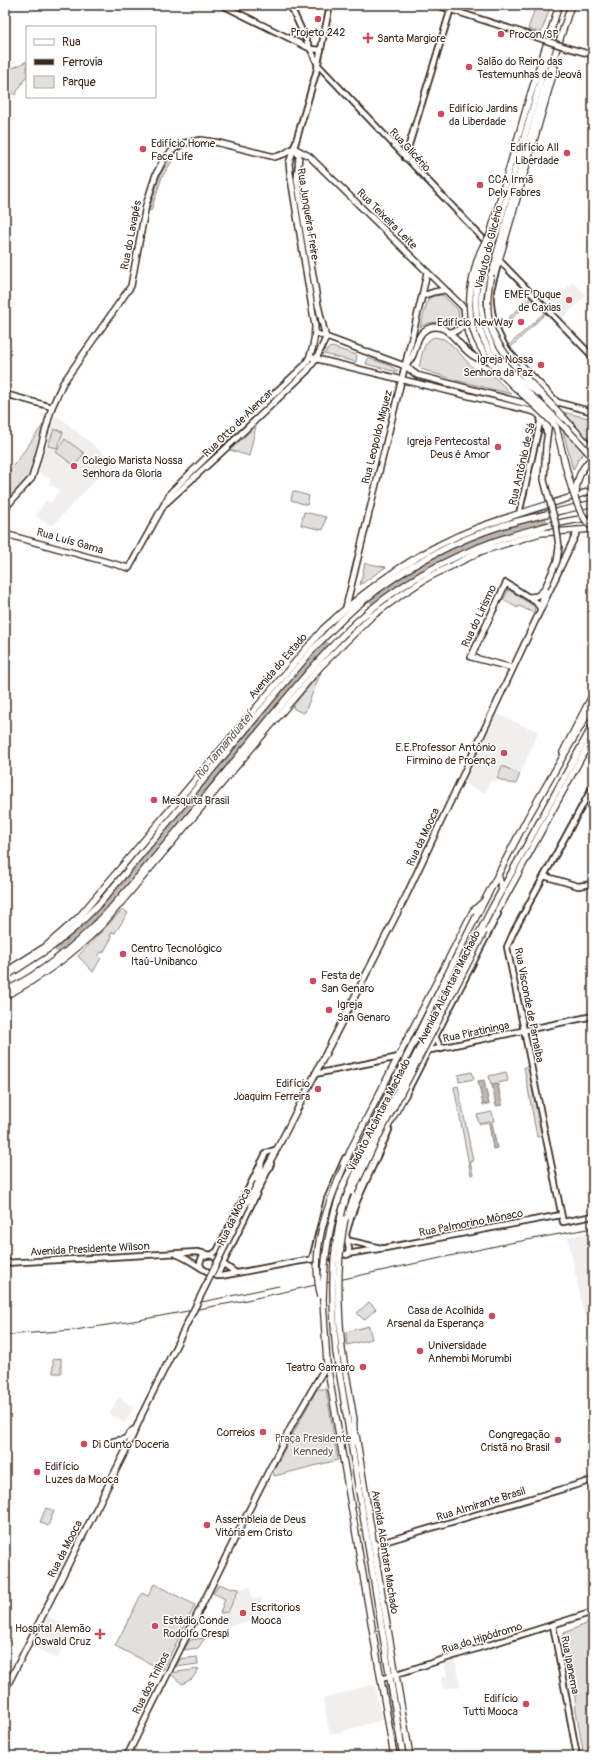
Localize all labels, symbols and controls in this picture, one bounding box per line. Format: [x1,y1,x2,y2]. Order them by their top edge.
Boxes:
marker: Projeto 242 [313,14,323,24]
legend [26,26,156,98]
place label: Projeto 242 [291,26,345,39]
place label: Procon/SP [509,28,559,41]
marker: Procon/SP [496,29,506,39]
marker: Santa Margiore [362,32,374,44]
place label: Santa Margiore [377,32,446,45]
text: Rua [62,35,81,50]
text: Ferrovia [62,55,103,70]
place label: Salão do Reino das Testemunhas de Jeová [477,55,582,81]
marker: Salão do Reino das Testemunhas de Jeová [464,62,474,72]
text: Parque [62,75,96,90]
place label: Edifício Jardins da Liberdade [449,102,518,128]
marker: Edifício Jardins da Liberdade [436,109,446,119]
street label: Rua Glicério [387,126,433,174]
place label: Edifício Home Face Life [151,137,216,163]
place label: Edifício All Liberdade [510,141,560,167]
marker: Edifício Home Face Life [138,144,148,154]
marker: Edifício All Liberdade [562,148,572,158]
street label: Rua Junqueira Freire [294,167,322,261]
place label: CCA Irmã Dely Fabres [488,173,541,199]
marker: CCA Irmã Dely Fabres [475,180,485,190]
street label: Rua Teixeira Leite [354,186,420,252]
street label: Rua do Lavapés [118,199,144,271]
street label: Viaduto do Glicério [472,204,506,290]
place label: EMEF Duque de Caxias [504,288,562,314]
marker: EMEF Duque de Caxias [564,295,574,305]
place label: Edifício NewWay [437,316,513,329]
marker: Edifício NewWay [516,317,526,327]
place label: Igreja Nossa Senhora da Paz [463,353,533,379]
marker: Igreja Nossa Senhora da Paz [536,360,546,370]
street label: Rua Otto de Alencar [200,386,276,460]
street label: Rua Leopoldo Miguez [359,388,395,485]
street label: Rua Antônio de Sá [506,421,538,507]
place label: Igreja Pentecostal Deus é Amor [406,435,490,461]
marker: Igreja Pentecostal Deus é Amor [493,442,503,452]
place label: Colegio Marista Nossa Senhora da Gloria [82,454,183,480]
marker: Colegio Marista Nossa Senhora da Gloria [69,461,79,471]
street label: Rua Luís Gama [35,525,105,557]
street label: Rua do Lirismo [459,583,499,649]
street label: Avenida do Estado [246,631,310,701]
water label: Rio Tamanduateí [191,707,258,783]
place label: E.E.Professor Antônio Firmino de Proença [396,741,496,767]
marker: E.E.Professor Antônio Firmino de Proença [499,748,509,758]
place label: Mesquita Brasil [162,794,230,807]
marker: Mesquita Brasil [149,795,159,805]
street label: Rua da Mooca [404,806,442,868]
street label: Avenida Alcântara Machado [415,928,483,1046]
place label: Centro Tecnológico Itaú-Unibanco [131,942,222,968]
street label: Rua Visconde de Parnaíba [511,946,547,1064]
marker: Centro Tecnológico Itaú-Unibanco [118,949,128,959]
place label: Festa de San Genaro [321,969,374,995]
marker: Festa de San Genaro [308,976,318,986]
place label: Igreja San Genaro [337,998,390,1024]
marker: Igreja San Genaro [324,1005,334,1015]
street label: Rua Piratininga [442,1019,510,1045]
street label: Viaduto Alcântara Machado [345,1056,413,1174]
place label: Edifício Joaquim Ferreira [233,1077,310,1103]
marker: Edifício Joaquim Ferreira [313,1084,323,1094]
street label: Rua da Mooca [214,1186,254,1248]
street label: Rua Palmorino Mônaco [418,1207,524,1239]
street label: Avenida Presidente Wilson [30,1239,150,1259]
place label: Casa de Acolhida Arsenal da Esperança [387,1304,484,1330]
marker: Casa de Acolhida Arsenal da Esperança [487,1311,497,1321]
place label: Universidade Anhembi Morumbi [428,1339,511,1365]
marker: Universidade Anhembi Morumbi [415,1346,425,1356]
place label: Teatro Gamaro [286,1361,355,1374]
marker: Teatro Gamaro [358,1362,368,1372]
place label: Correios [216,1426,255,1439]
marker: Correios [258,1427,268,1437]
place label: Congregação Cristã no Brasil [480,1428,550,1454]
park label: Praça Presidente Kennedy [275,1432,352,1458]
marker: Congregação Cristã no Brasil [553,1435,563,1445]
place label: Di Cunto Doceria [92,1438,169,1451]
marker: Di Cunto Doceria [79,1439,89,1449]
place label: Edifício Luzes da Mooca [45,1460,119,1486]
marker: Edifício Luzes da Mooca [32,1467,42,1477]
street label: Rua Almirante Brasil [435,1484,527,1524]
street label: Avenida Alcântara Machado [369,1489,401,1615]
place label: Assembleia de Deus Vitória em Cristo [215,1513,306,1539]
street label: Rua da Mooca [45,1518,85,1580]
marker: Assembleia de Deus Vitória em Cristo [202,1520,212,1530]
place label: Escritorios Mooca [251,1601,300,1627]
marker: Escritorios Mooca [238,1608,248,1618]
place label: Estádio Conde Rodolfo Crespi [163,1614,229,1640]
street label: Rua do Hipódromo [440,1620,524,1656]
marker: Estádio Conde Rodolfo Crespi [150,1621,160,1631]
place label: Hospital Alemão Oswald Cruz [15,1622,91,1648]
marker: Hospital Alemão Oswald Cruz [94,1628,106,1640]
street label: Rua Ipanema [558,1635,582,1695]
street label: Rua dos Trilhos [130,1650,172,1716]
place label: Edifício Tutti Mooca [463,1692,518,1718]
marker: Edifício Tutti Mooca [521,1699,531,1709]

